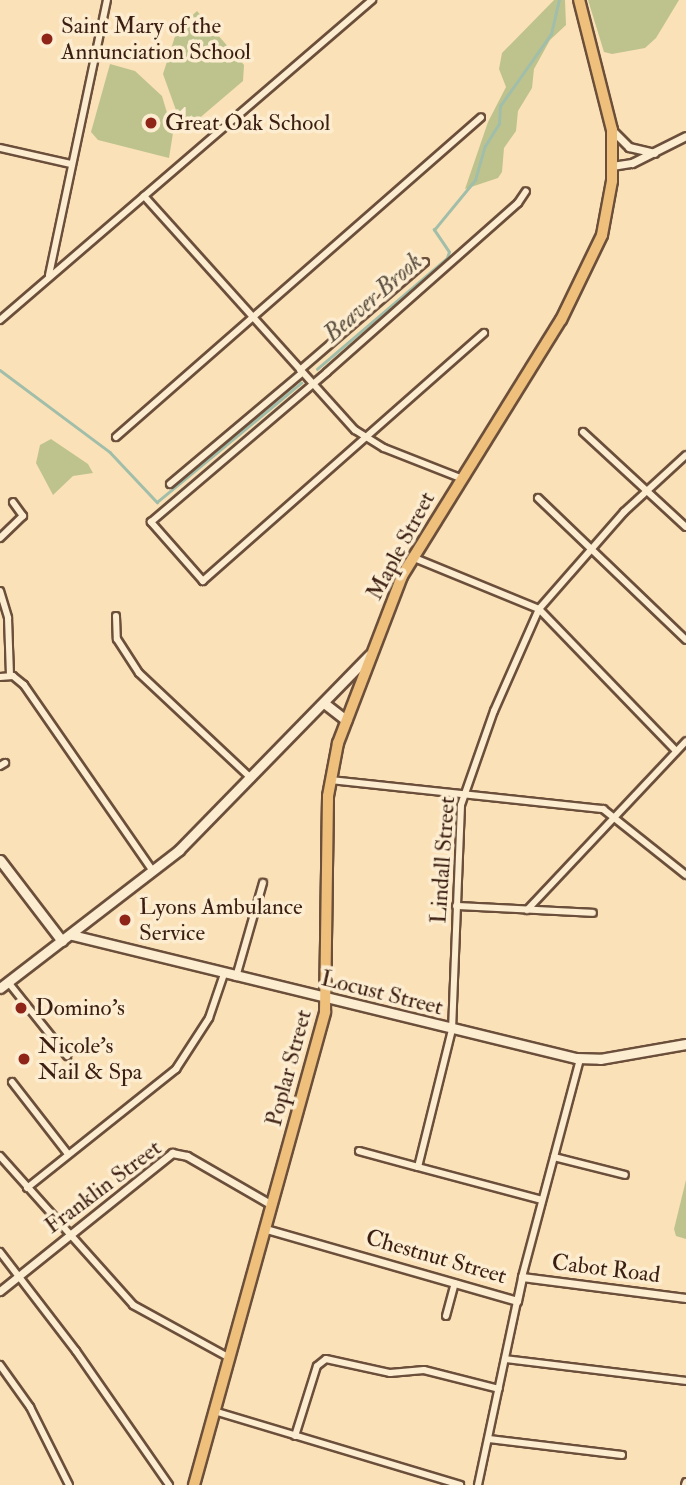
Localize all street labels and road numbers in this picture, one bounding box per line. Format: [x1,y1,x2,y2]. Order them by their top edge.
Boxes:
street label: Maple Street [361,487,441,605]
street label: Lindall Street [425,795,461,925]
street label: Locust Street [318,965,446,1021]
street label: Poplar Street [260,1007,318,1129]
street label: Franklin Street [39,1134,167,1240]
street label: Chestnut Street [362,1224,510,1290]
street label: Cabot Road [550,1249,662,1289]

